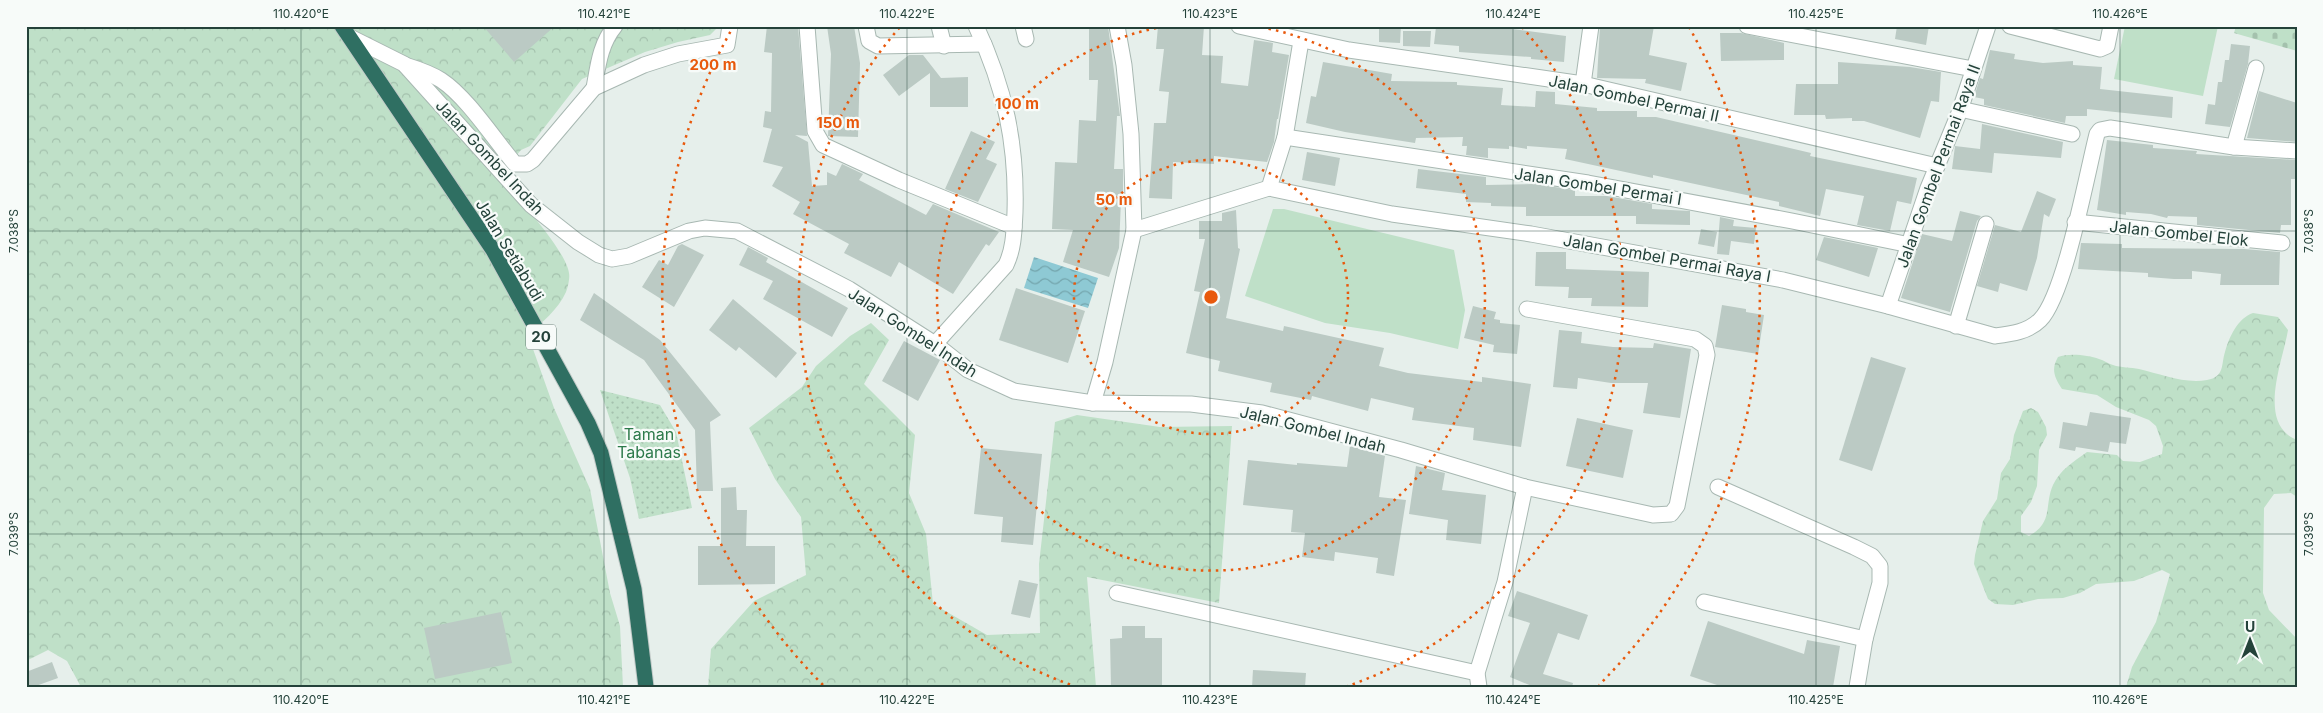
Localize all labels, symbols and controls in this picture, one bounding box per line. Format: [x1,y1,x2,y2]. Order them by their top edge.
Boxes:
text: 110.420°E [273,6,329,21]
text: 110.421°E [577,6,631,21]
text: 110.422°E [879,6,935,21]
text: 110.423°E [1182,6,1238,21]
text: 110.424°E [1485,6,1541,21]
text: 110.425°E [1788,6,1844,21]
text: 110.426°E [2092,6,2148,21]
text: 200 m [690,55,736,74]
street label: Jalan Gombel Permai Raya II [1892,62,1984,270]
street label: Jalan Gombel Permai II [1547,70,1721,126]
text: 100 m [995,94,1039,113]
street label: Jalan Gombel Indah [432,95,548,219]
text: 150 m [816,113,860,132]
street label: Jalan Gombel Permai I [1513,163,1683,209]
text: 50 m [1096,190,1132,209]
street label: Jalan Setiabudi [472,195,548,305]
text: 7.038°S [6,209,21,253]
text: 7.038°S [2301,209,2316,253]
street label: Jalan Gombel Elok [2108,216,2250,250]
street label: Jalan Gombel Permai Raya I [1561,230,1773,286]
street label: Jalan Gombel Indah [845,283,981,381]
centre of rings [1202,288,1220,306]
road number: 20 [526,324,556,350]
street label: Jalan Gombel Indah [1238,401,1388,457]
park label: Taman Tabanas [617,424,681,462]
text: 7.039°S [6,512,21,556]
text: 7.039°S [2301,512,2316,556]
north arrow [2226,616,2276,666]
text: U [2245,618,2255,635]
text: 110.420°E [273,692,329,707]
text: 110.421°E [577,692,631,707]
text: 110.422°E [879,692,935,707]
text: 110.423°E [1182,692,1238,707]
text: 110.424°E [1485,692,1541,707]
text: 110.425°E [1788,692,1844,707]
text: 110.426°E [2092,692,2148,707]

